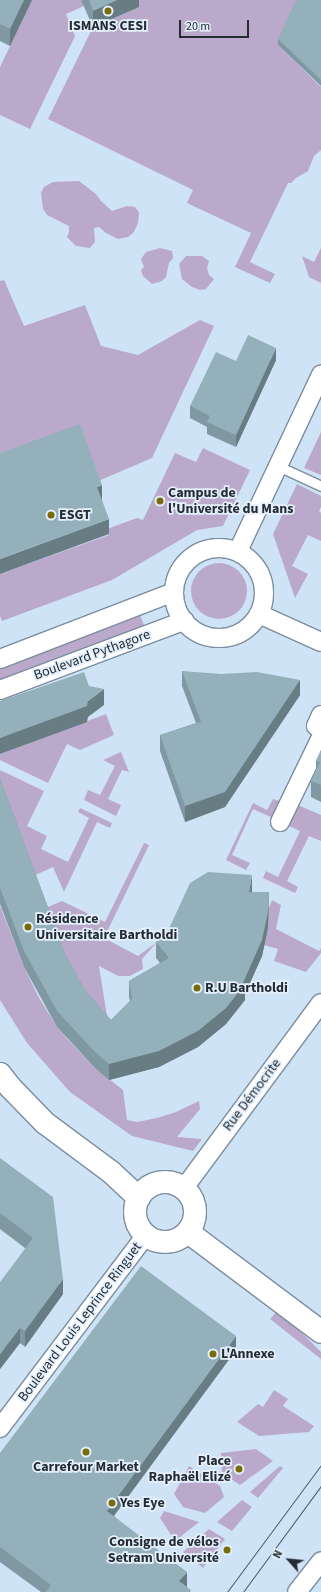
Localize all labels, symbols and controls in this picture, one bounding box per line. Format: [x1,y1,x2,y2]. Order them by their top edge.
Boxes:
marker: ISMANS CESI [103,6,113,16]
scale bar [181,12,251,38]
place label: ISMANS CESI [69,18,147,34]
text: 20 m [186,18,210,35]
place label: Campus de l'Université du Mans [168,485,294,518]
marker: Campus de l'Université du Mans [155,496,165,506]
place label: ESGT [59,507,91,523]
marker: ESGT [46,510,56,520]
street label: Boulevard Pythagore [32,626,152,684]
place label: Résidence Universitaire Bartholdi [36,911,177,944]
marker: Résidence Universitaire Bartholdi [23,922,33,932]
place label: R.U Bartholdi [205,980,288,996]
marker: R.U Bartholdi [192,983,202,993]
street label: Rue Démocrite [219,1056,285,1134]
street label: Boulevard Louis Leprince Ringuet [15,1239,145,1405]
place label: L'Annexe [221,1346,275,1362]
marker: L'Annexe [208,1349,218,1359]
marker: Carrefour Market [81,1447,91,1457]
place label: Place Raphaël Elizé [149,1453,231,1486]
place label: Carrefour Market [33,1459,139,1475]
marker: Place Raphaël Elizé [234,1464,244,1474]
place label: Yes Eye [120,1495,165,1511]
marker: Yes Eye [107,1498,117,1508]
place label: Consigne de vélos Setram Université [108,1534,219,1566]
north arrow [269,1540,309,1580]
marker: Consigne de vélos Setram Université [222,1545,232,1555]
text: N [270,1548,286,1561]

